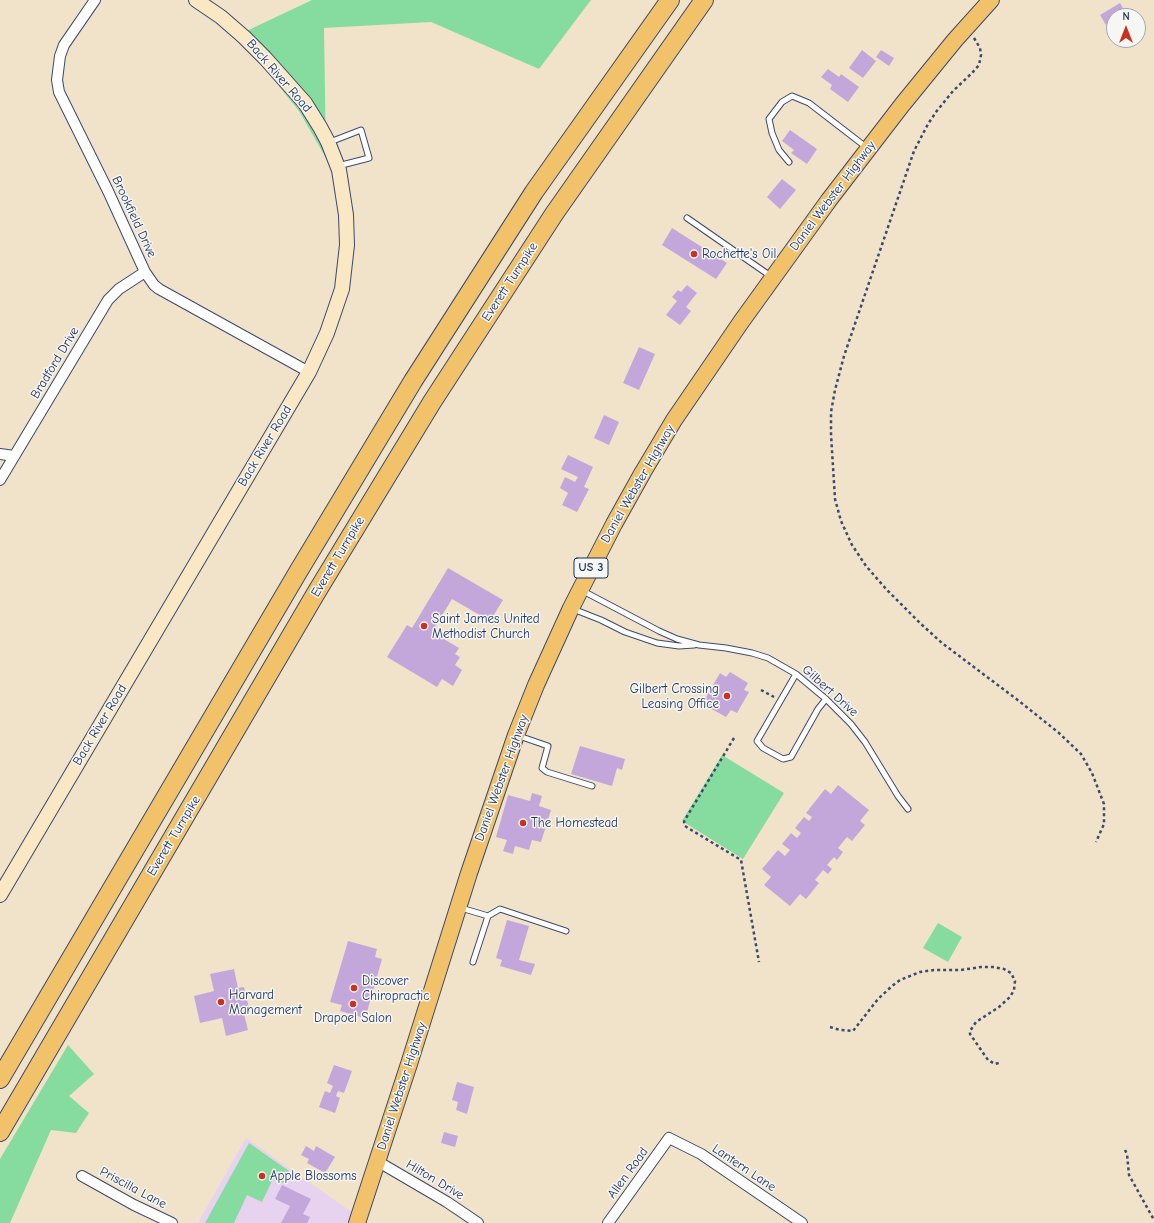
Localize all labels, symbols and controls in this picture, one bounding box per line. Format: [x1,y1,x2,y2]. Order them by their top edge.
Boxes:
north arrow [1106,8,1146,48]
text: N [1122,10,1130,23]
street label: Back River Road [243,36,315,116]
street label: Daniel Webster Highway [787,138,879,254]
street label: Brookfield Drive [108,174,160,260]
street label: Everett Turnpike [479,240,541,324]
place label: Rochette's Oil [702,246,776,262]
marker: Rochette's Oil [689,249,699,259]
street label: Bradford Drive [28,324,82,402]
street label: Back River Road [235,403,295,489]
street label: Daniel Webster Highway [598,422,678,546]
street label: Everett Turnpike [308,514,368,600]
road number: US 3 [574,558,608,578]
place label: Saint James United Methodist Church [432,611,540,642]
marker: Saint James United Methodist Church [419,621,429,631]
street label: Gilbert Drive [799,662,861,720]
place label: Gilbert Crossing Leasing Office [630,681,719,712]
street label: Back River Road [70,682,130,768]
marker: Gilbert Crossing Leasing Office [722,691,732,701]
street label: Daniel Webster Highway [472,713,532,843]
street label: Everett Turnpike [144,793,204,879]
place label: The Homestead [531,815,618,831]
marker: The Homestead [518,818,528,828]
place label: Discover Chiropractic [362,973,429,1004]
marker: Discover Chiropractic [349,983,359,993]
place label: Harvard Management [229,987,302,1018]
marker: Harvard Management [216,997,226,1007]
marker: Drapoel Salon [348,999,358,1009]
place label: Drapoel Salon [314,1010,392,1026]
street label: Daniel Webster Highway [374,1020,430,1152]
street label: Lantern Lane [709,1141,779,1195]
street label: Allen Road [604,1144,652,1202]
street label: Hilton Drive [403,1157,467,1203]
street label: Priscilla Lane [97,1164,169,1212]
place label: Apple Blossoms [270,1168,357,1184]
marker: Apple Blossoms [257,1171,267,1181]

